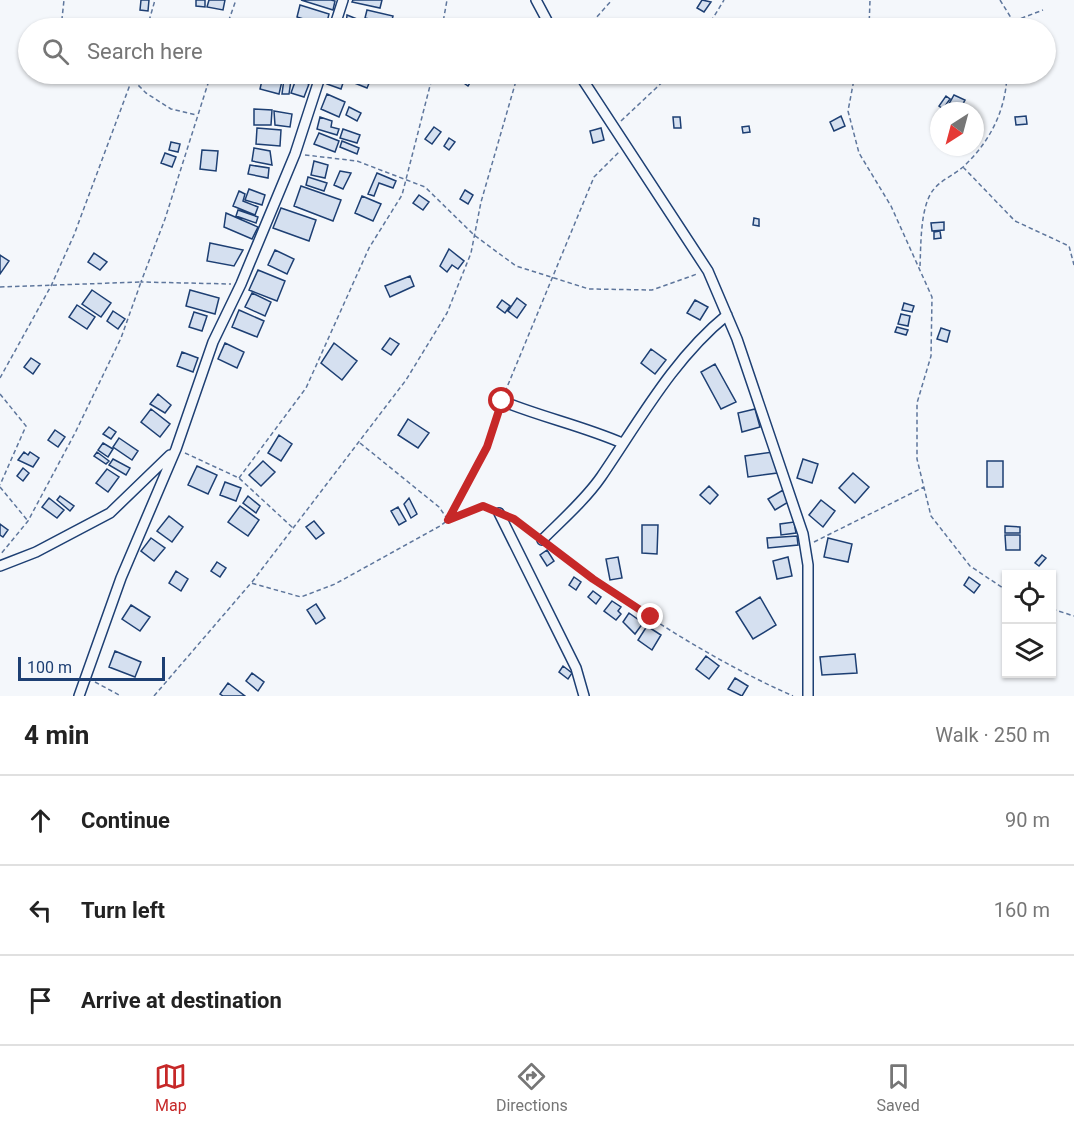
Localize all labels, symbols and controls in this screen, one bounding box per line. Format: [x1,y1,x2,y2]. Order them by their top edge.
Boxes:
search box [18,18,1056,84]
icon: search [39,35,72,68]
text: Search here [87,39,203,64]
north arrow [930,102,984,156]
route start [488,387,514,413]
map controls [1002,570,1056,678]
button: locate [1002,570,1056,624]
route end [637,603,663,629]
button: layers [1002,624,1056,678]
scale bar [18,654,165,682]
text: 100 m [27,658,72,677]
text: 4 min [24,720,89,750]
text: Walk · 250 m [935,723,1050,747]
icon: ahead [24,804,57,837]
text: Continue [81,808,170,833]
text: 90 m [1005,808,1050,832]
icon: left [24,894,57,927]
text: Turn left [81,898,165,923]
text: 160 m [994,898,1050,922]
icon: arrive [24,984,57,1017]
text: Arrive at destination [81,988,282,1013]
tab: Map [154,1060,187,1115]
tab: Directions [496,1060,568,1115]
tab: Saved [876,1060,920,1115]

